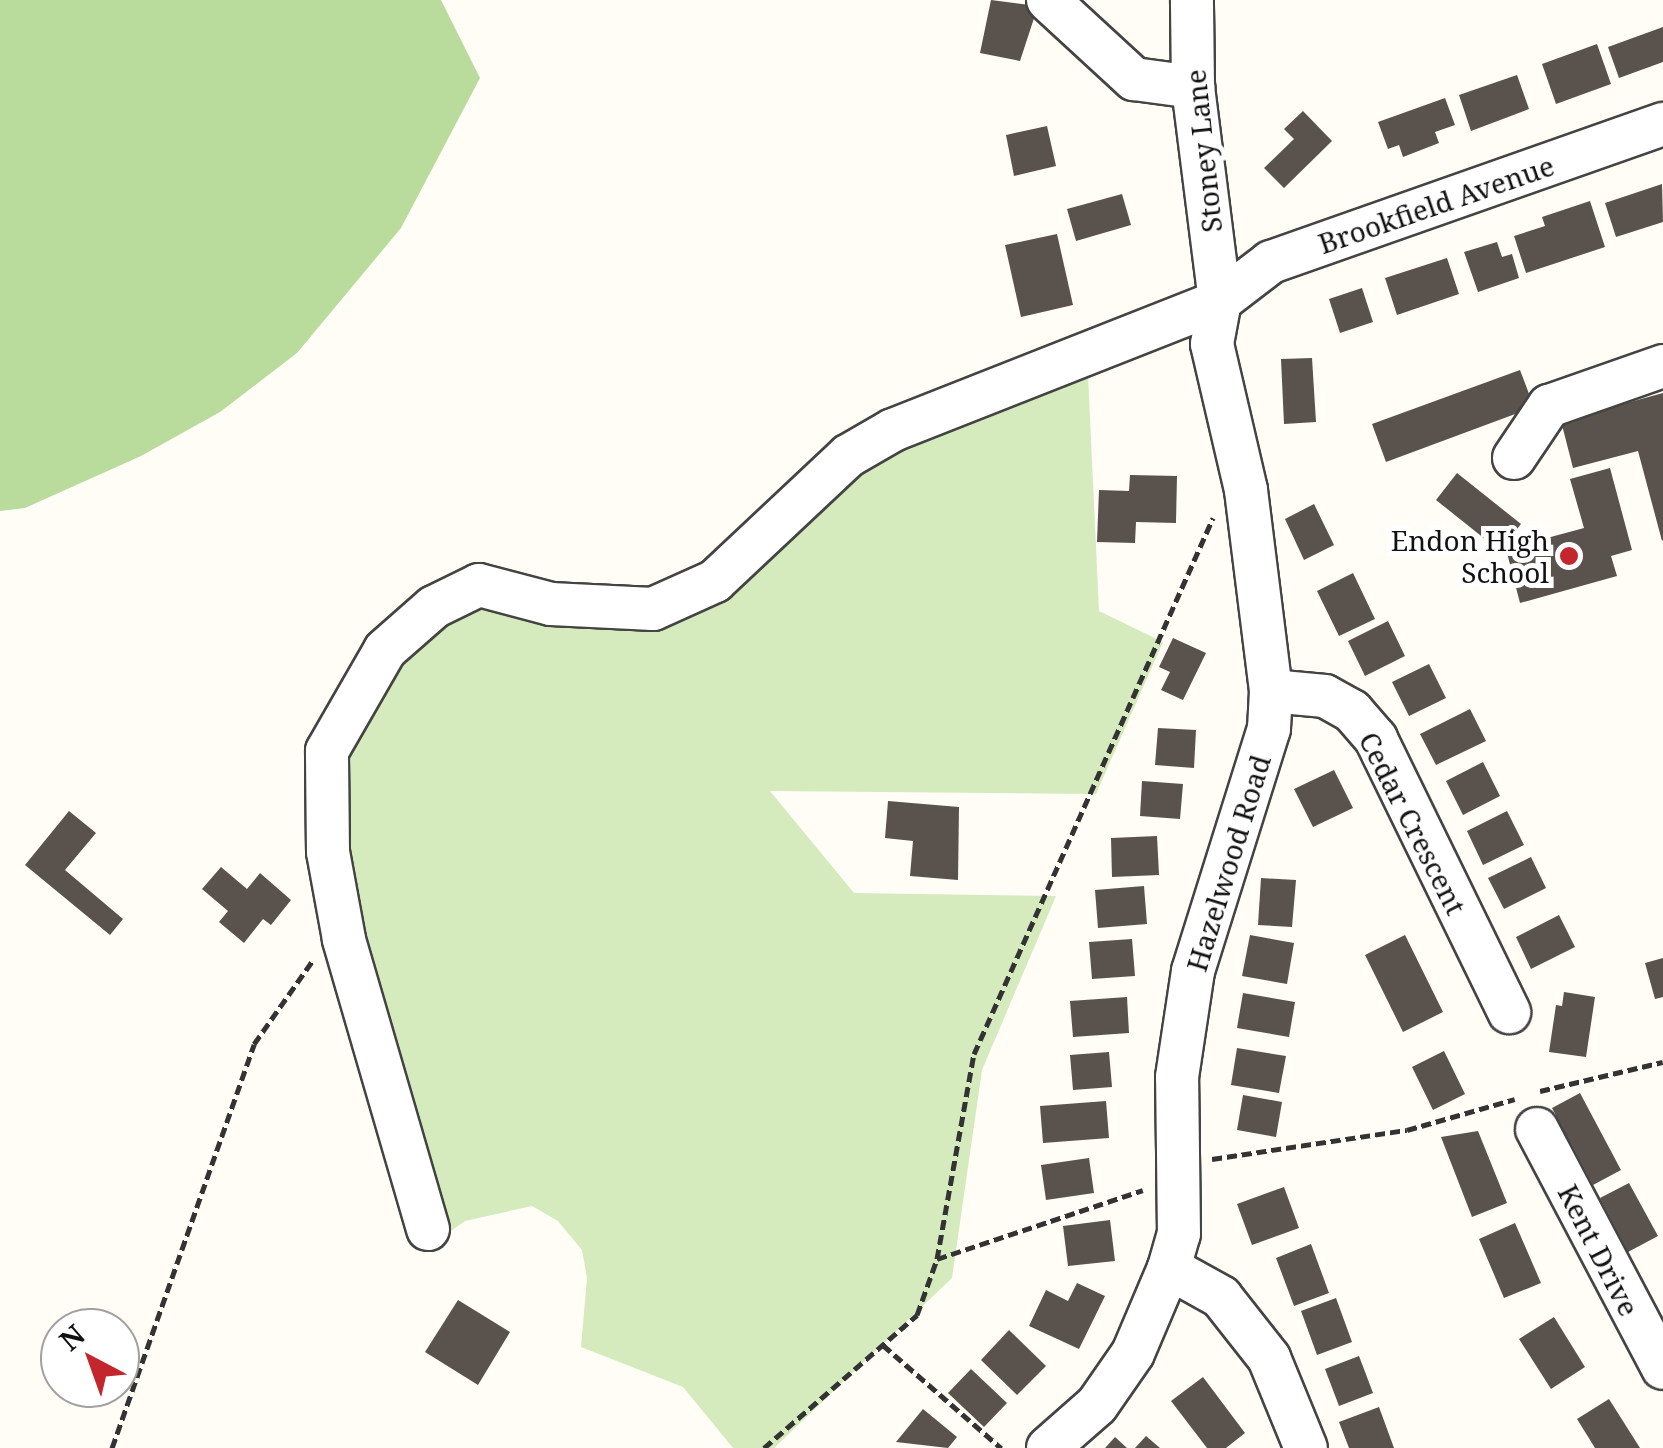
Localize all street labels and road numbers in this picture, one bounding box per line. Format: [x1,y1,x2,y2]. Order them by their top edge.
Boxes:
street label: Stoney Lane [1178,68,1228,234]
street label: Brookfield Avenue [1314,148,1558,260]
street label: Cedar Crescent [1353,726,1473,920]
street label: Hazelwood Road [1179,751,1277,975]
street label: Kent Drive [1552,1179,1646,1321]

